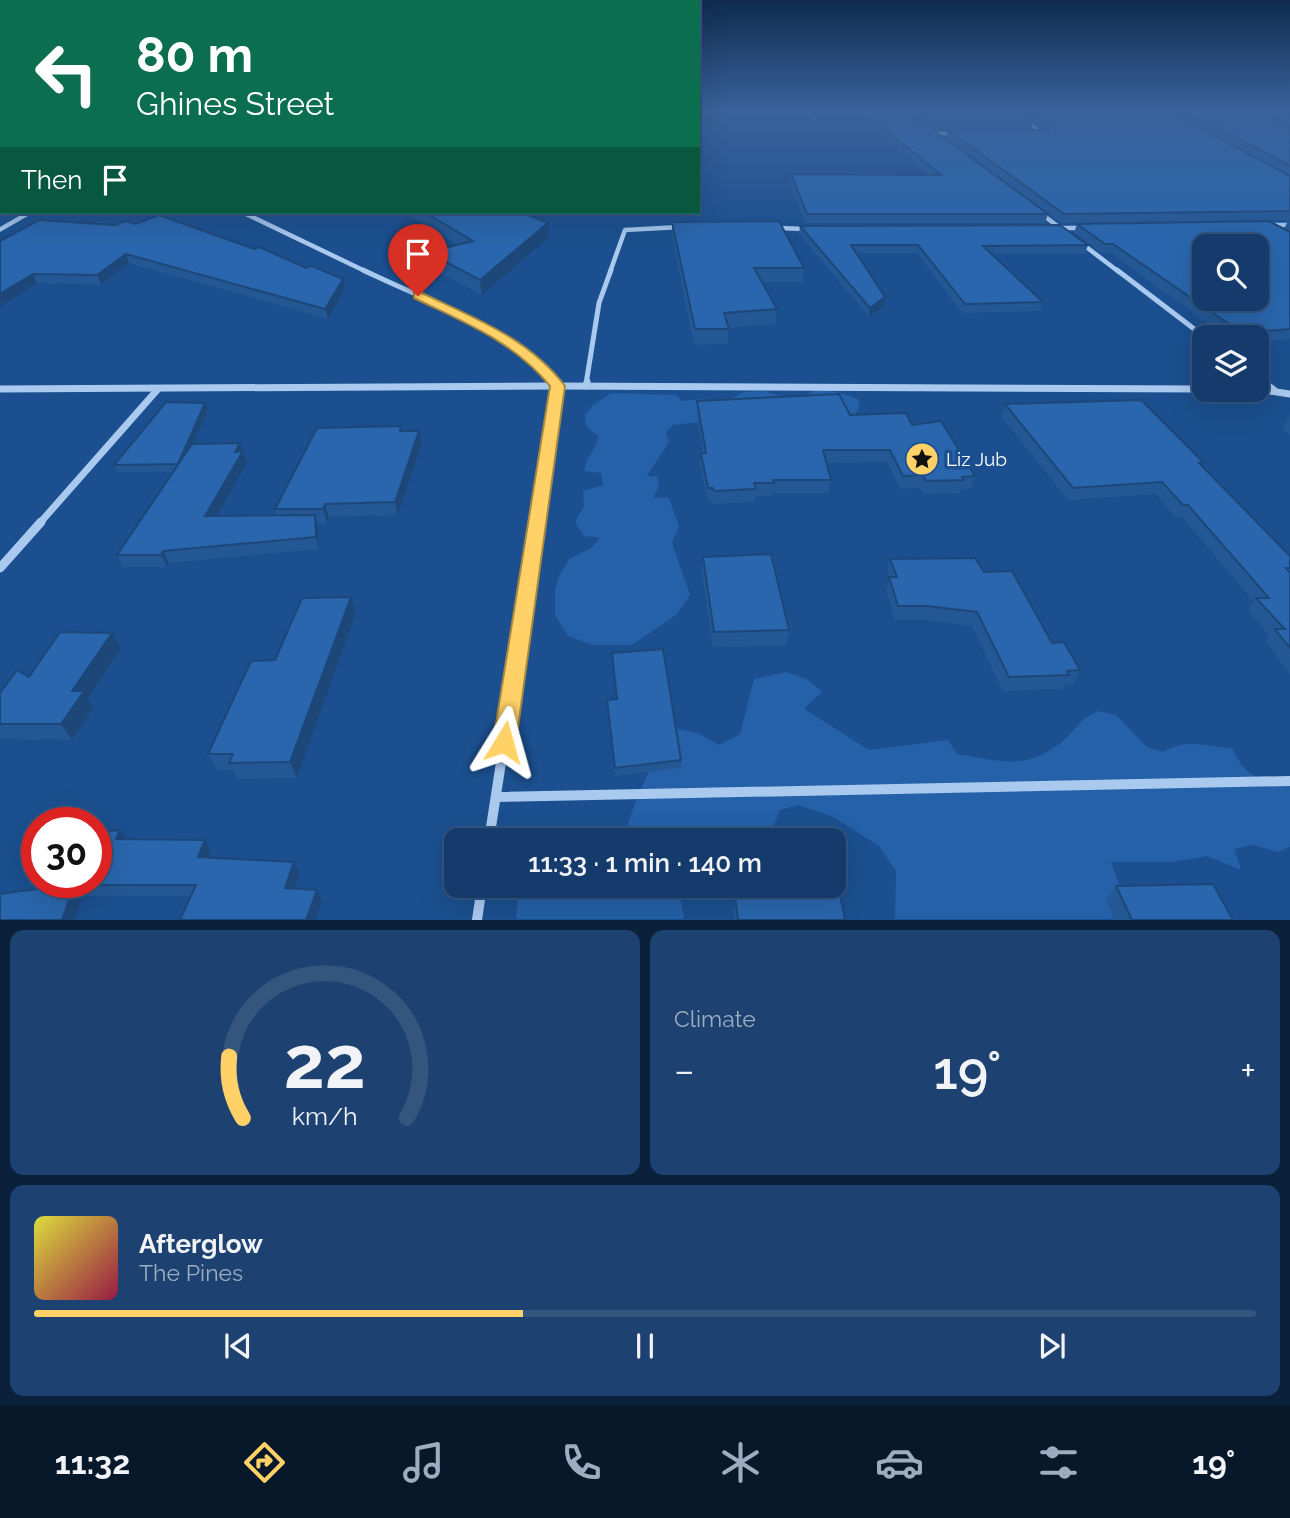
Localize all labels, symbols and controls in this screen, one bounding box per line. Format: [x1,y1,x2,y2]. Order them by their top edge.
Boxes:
text: 80 m [136,26,253,83]
icon: left [21,28,112,119]
text: Ghines Street [136,85,334,122]
icon: arrive [96,161,134,199]
text: Then [21,165,82,195]
pin [388,224,448,296]
map controls [1192,234,1269,402]
button: search [1192,234,1269,311]
icon: arrive [399,235,437,273]
button: layers [1192,325,1269,402]
place icon: Liz Jub [903,440,941,478]
place label: Liz Jub [946,448,1007,470]
position arrow [467,705,541,779]
speed limit sign: 30 [21,807,112,898]
text: 11:33 · 1 min · 140 m [528,848,762,878]
text: Climate [674,1005,756,1032]
text: 22 [284,1021,366,1106]
text: 19° [933,1040,1001,1101]
text: − [674,1048,694,1093]
text: + [1240,1048,1256,1093]
text: km/h [292,1101,358,1131]
text: Afterglow [139,1229,263,1259]
text: The Pines [139,1259,243,1286]
icon: previous [219,1327,257,1365]
icon: pause [626,1327,664,1365]
icon: next [1033,1327,1071,1365]
icon: directions [240,1438,289,1487]
icon: music [399,1438,448,1487]
icon: phone [557,1438,606,1487]
icon: climate [716,1438,765,1487]
icon: car [875,1438,924,1487]
icon: filters [1034,1438,1083,1487]
text: 11:32 [55,1444,130,1481]
text: 19° [1192,1444,1235,1481]

